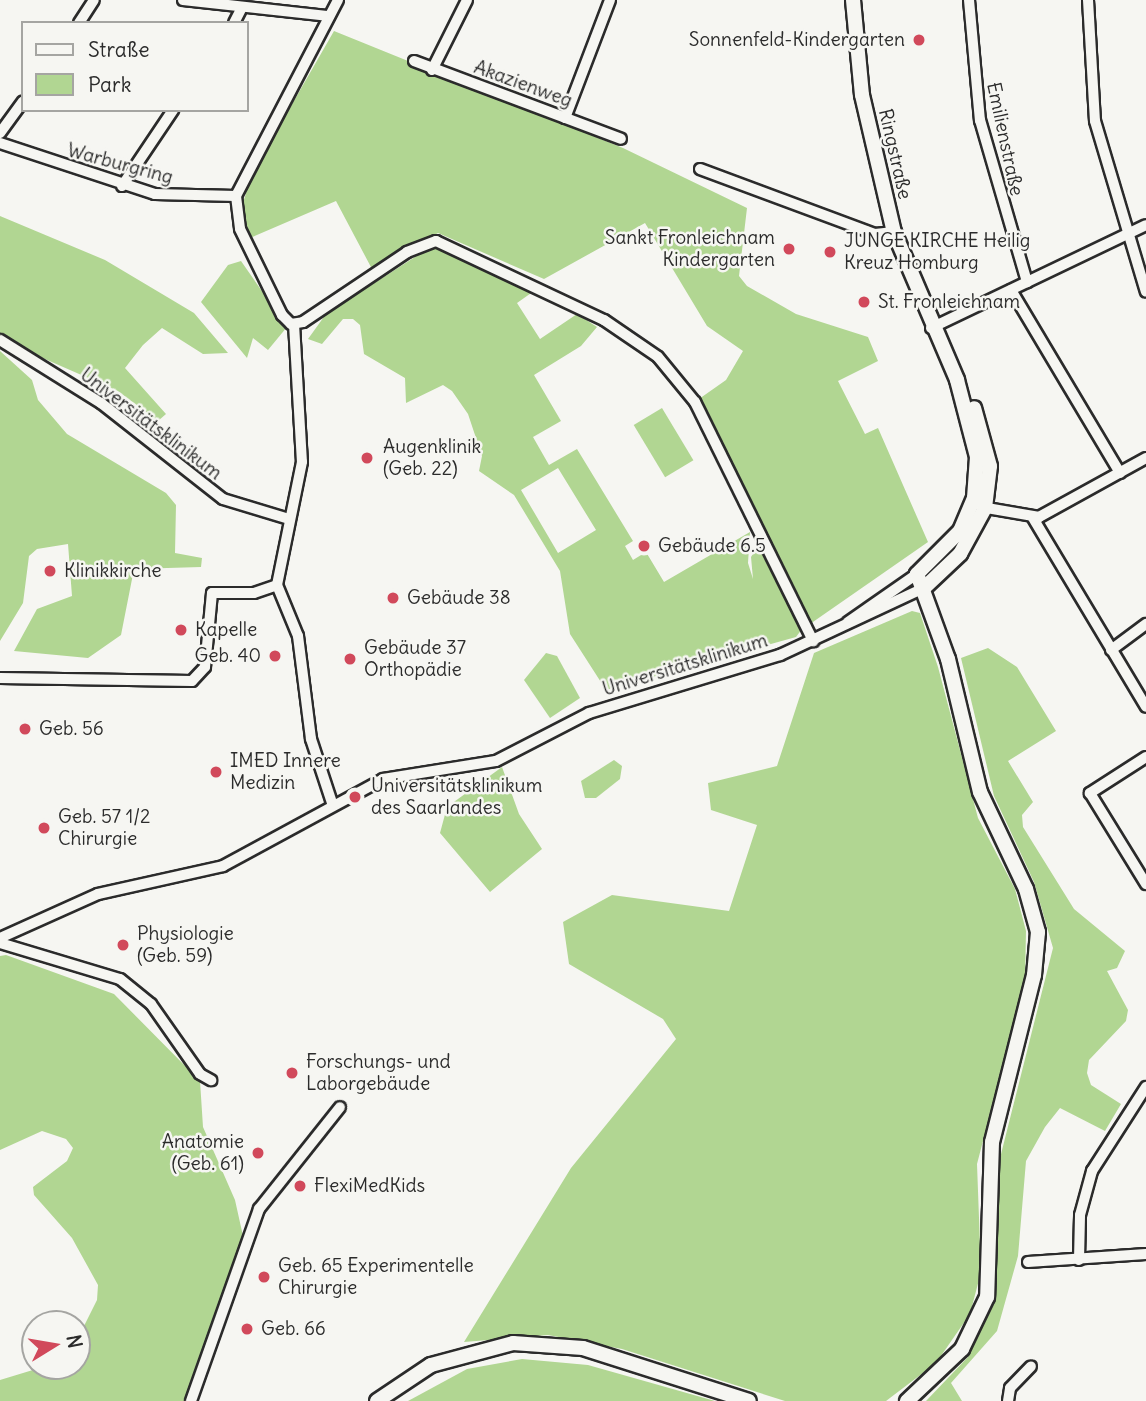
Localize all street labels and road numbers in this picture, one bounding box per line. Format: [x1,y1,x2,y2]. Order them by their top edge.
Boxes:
street label: Akazienweg [471,56,575,112]
street label: Emilienstraße [982,80,1028,198]
street label: Ringstraße [874,107,916,201]
street label: Warburgring [65,139,175,189]
street label: Universitätsklinikum [76,363,226,485]
street label: Universitätsklinikum [600,629,770,701]

